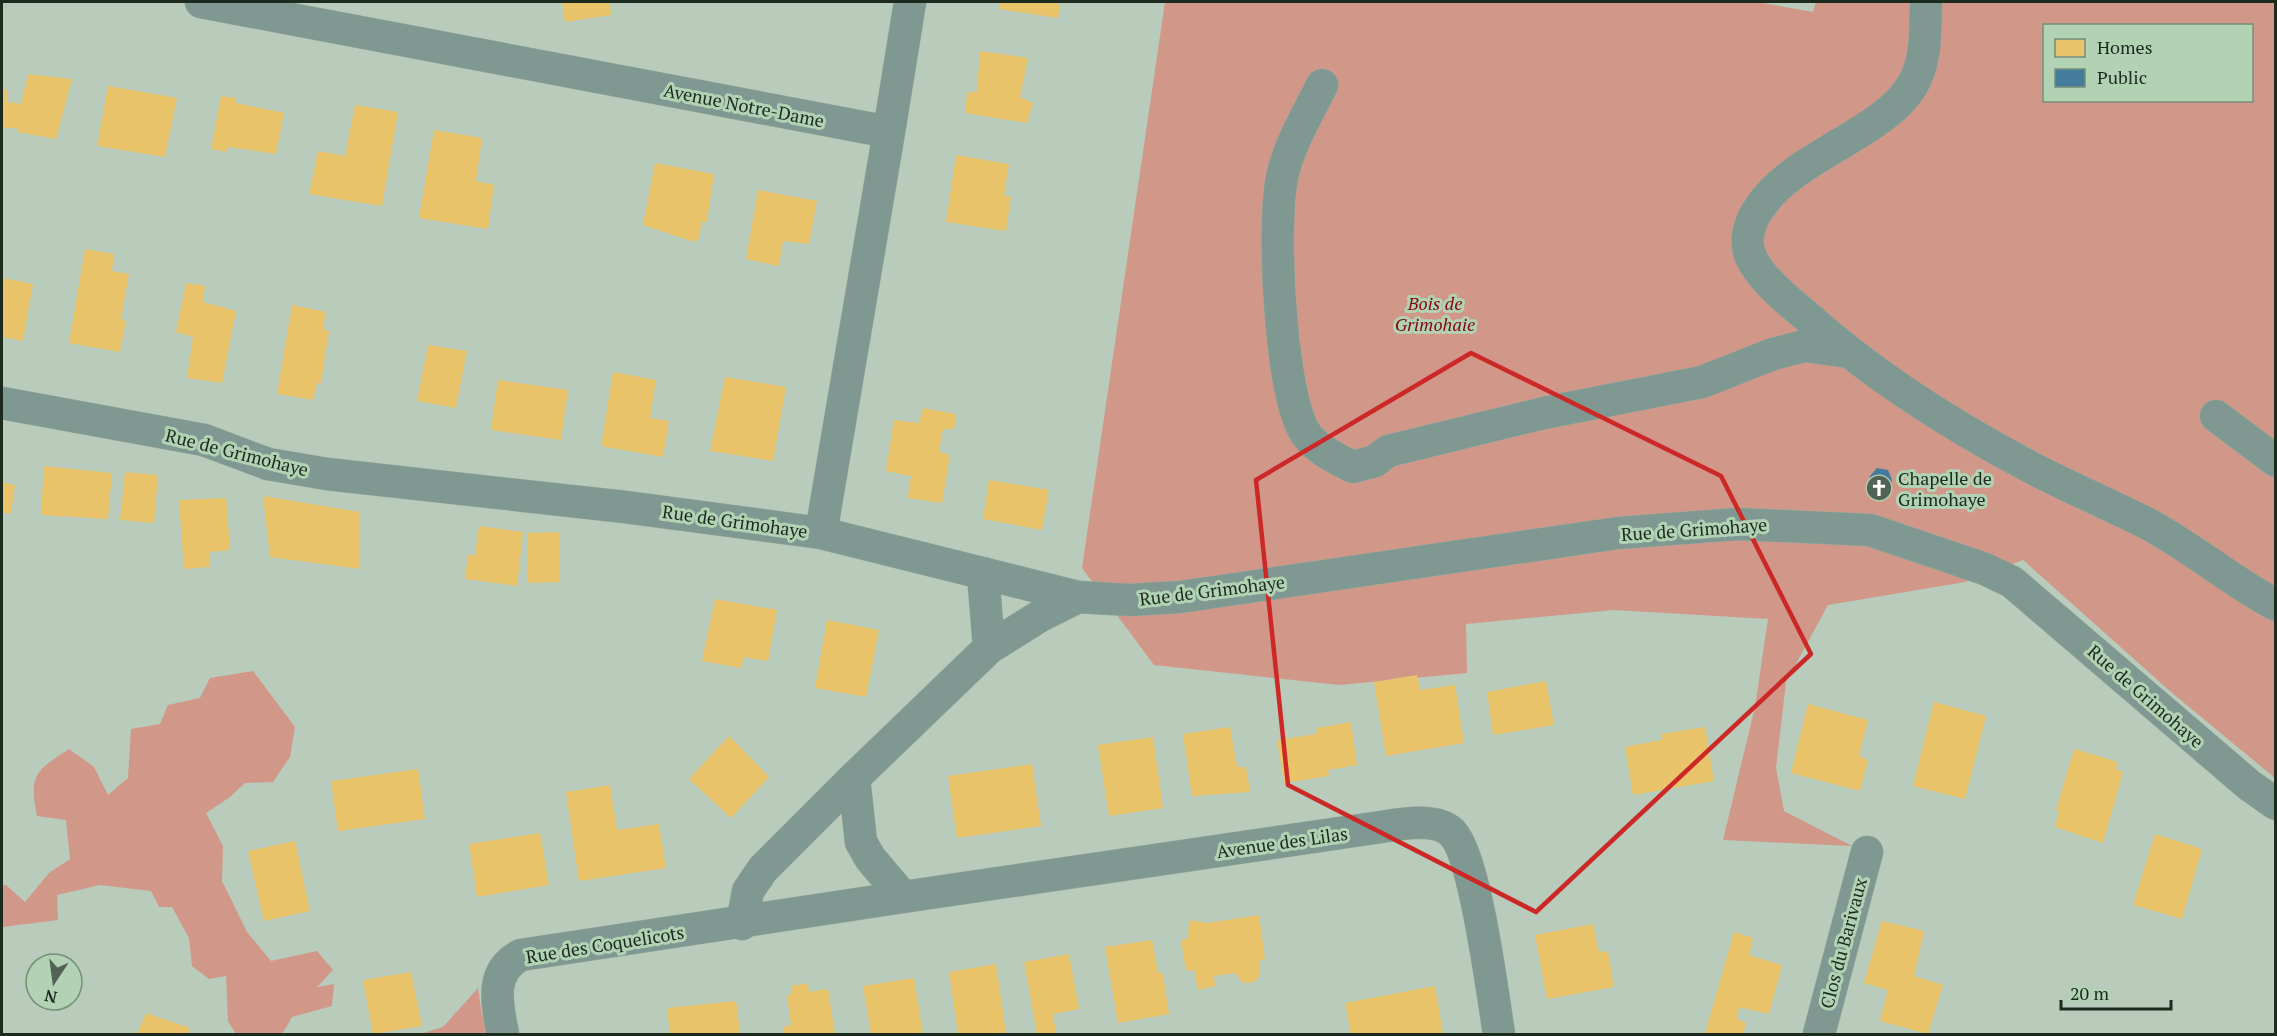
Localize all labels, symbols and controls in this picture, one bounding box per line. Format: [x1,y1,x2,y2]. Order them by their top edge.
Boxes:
legend [2043,24,2253,102]
text: Homes [2097,35,2152,59]
text: Public [2097,65,2147,89]
street label: Avenue Notre-Dame [662,78,826,132]
park label: Bois de Grimohaie [1395,291,1475,336]
street label: Rue de Grimohaye [163,423,311,481]
place label: Chapelle de Grimohaye [1898,466,1992,511]
church icon: Chapelle de Grimohaye [1864,473,1894,503]
street label: Rue de Grimohaye [661,499,809,543]
street label: Rue de Grimohaye [1620,512,1768,546]
street label: Rue de Grimohaye [1138,569,1286,611]
street label: Rue de Grimohaye [2083,639,2209,753]
street label: Avenue des Lilas [1215,821,1349,863]
street label: Clos du Barivaux [1814,874,1872,1011]
street label: Rue des Coquelicots [524,920,686,968]
north arrow [24,952,84,1012]
scale bar [2061,973,2170,1011]
text: 20 m [2070,981,2110,1005]
text: N [42,985,59,1009]

